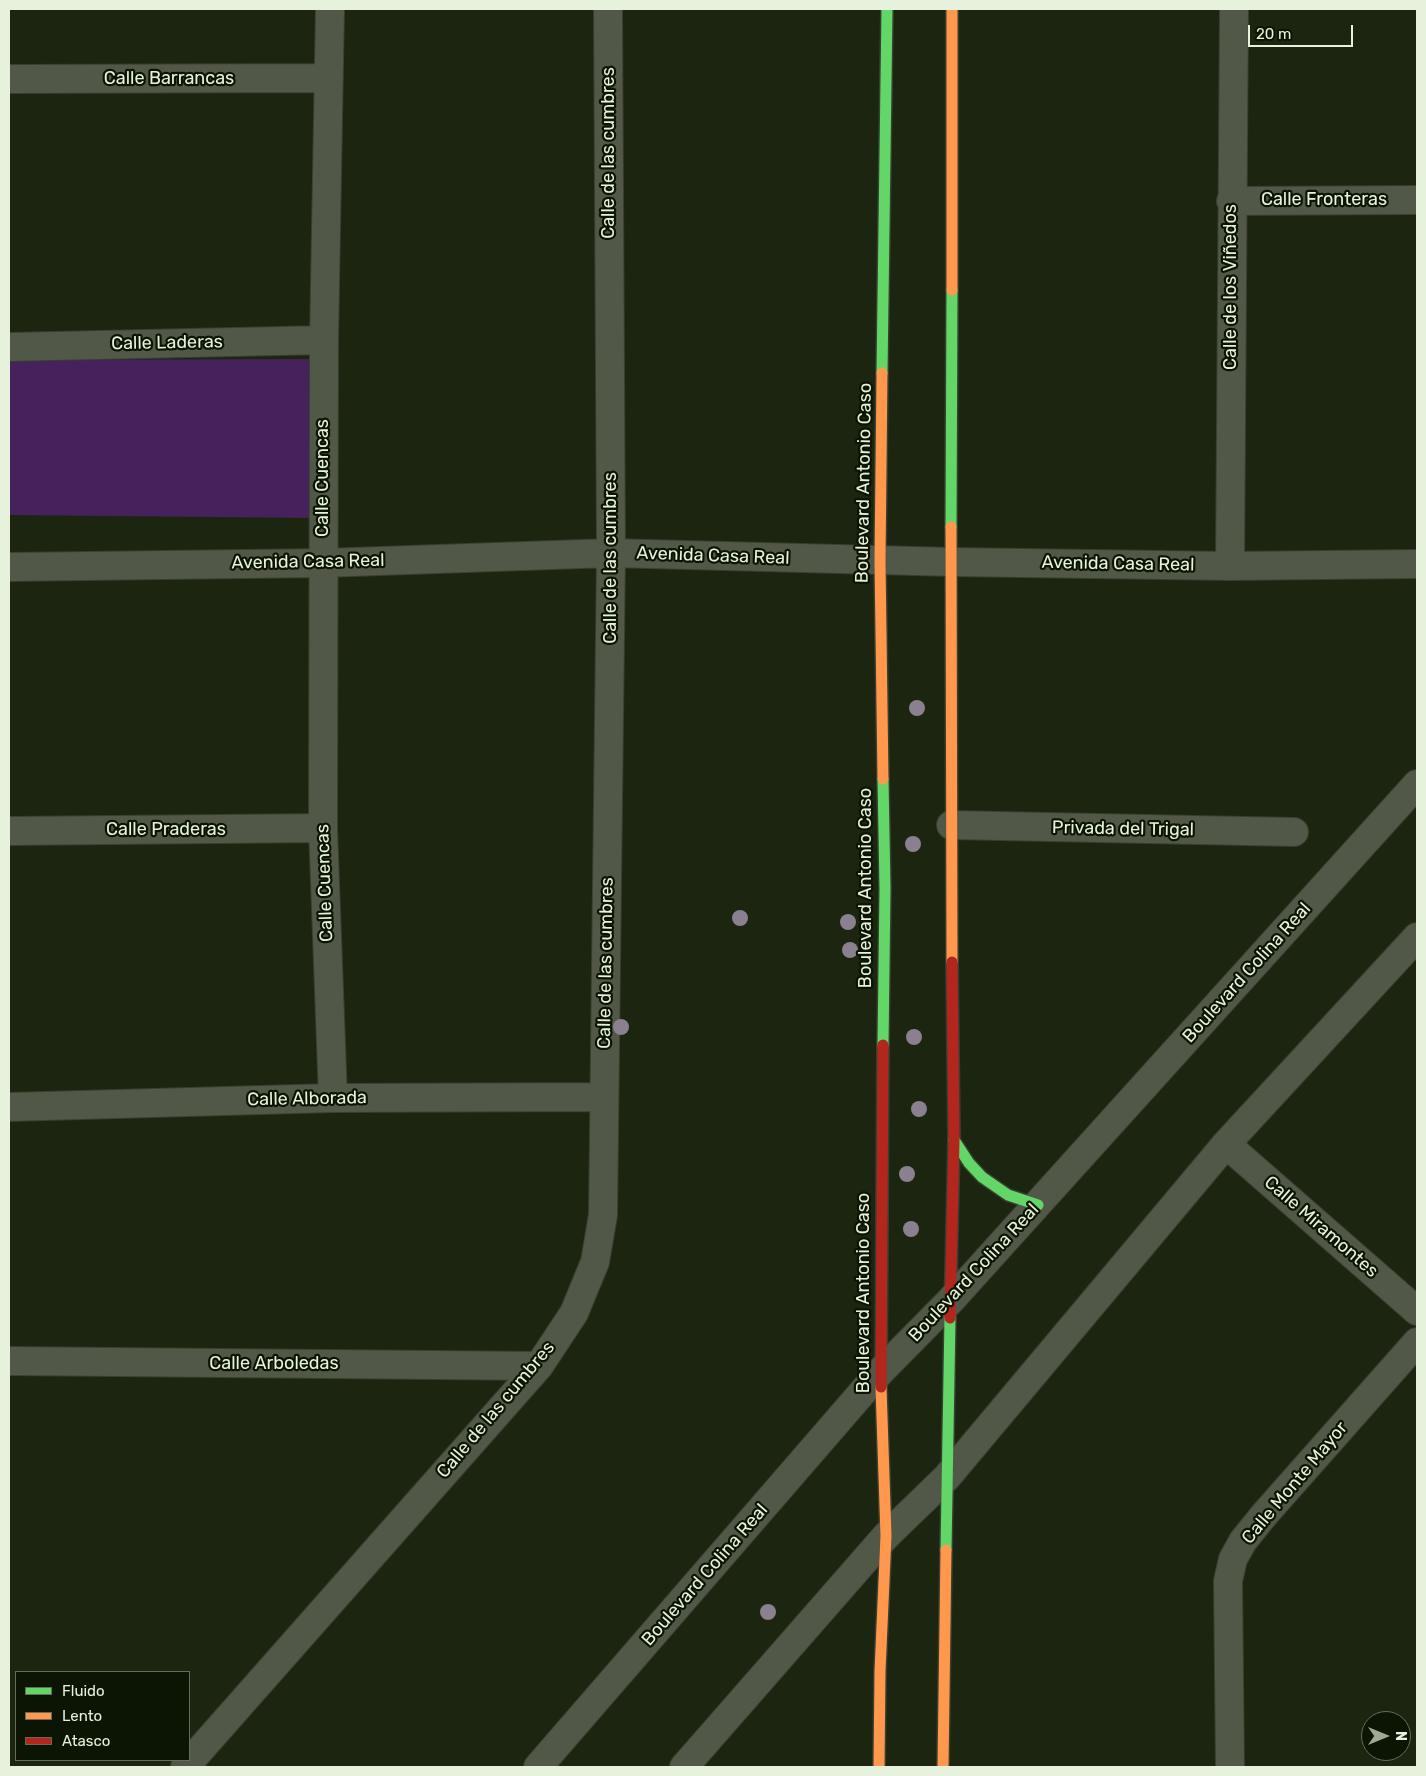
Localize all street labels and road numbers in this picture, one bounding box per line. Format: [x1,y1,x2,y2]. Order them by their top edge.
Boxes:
street label: Calle de las cumbres [598,67,620,239]
street label: Calle Barrancas [104,68,234,90]
street label: Calle Fronteras [1261,189,1387,211]
street label: Calle de los Viñedos [1220,204,1242,370]
street label: Calle Laderas [111,331,223,355]
street label: Boulevard Antonio Caso [851,383,877,583]
street label: Calle Cuencas [312,419,334,537]
street label: Calle de las cumbres [600,472,622,644]
street label: Avenida Casa Real [636,543,790,569]
street label: Avenida Casa Real [231,550,385,574]
street label: Avenida Casa Real [1041,552,1195,576]
street label: Boulevard Antonio Caso [855,788,877,988]
street label: Privada del Trigal [1052,817,1194,841]
street label: Calle Praderas [106,819,226,841]
street label: Calle Cuencas [312,824,338,942]
street label: Calle de las cumbres [594,877,618,1049]
street label: Boulevard Colina Real [1178,899,1316,1047]
street label: Calle Alborada [247,1087,367,1111]
street label: Calle Miramontes [1260,1172,1382,1282]
street label: Boulevard Antonio Caso [853,1193,875,1393]
street label: Boulevard Colina Real [904,1199,1044,1347]
street label: Calle de las cumbres [433,1337,559,1483]
street label: Calle Arboledas [209,1353,339,1375]
street label: Calle Monte Mayor [1238,1417,1352,1549]
street label: Boulevard Colina Real [637,1500,773,1650]

